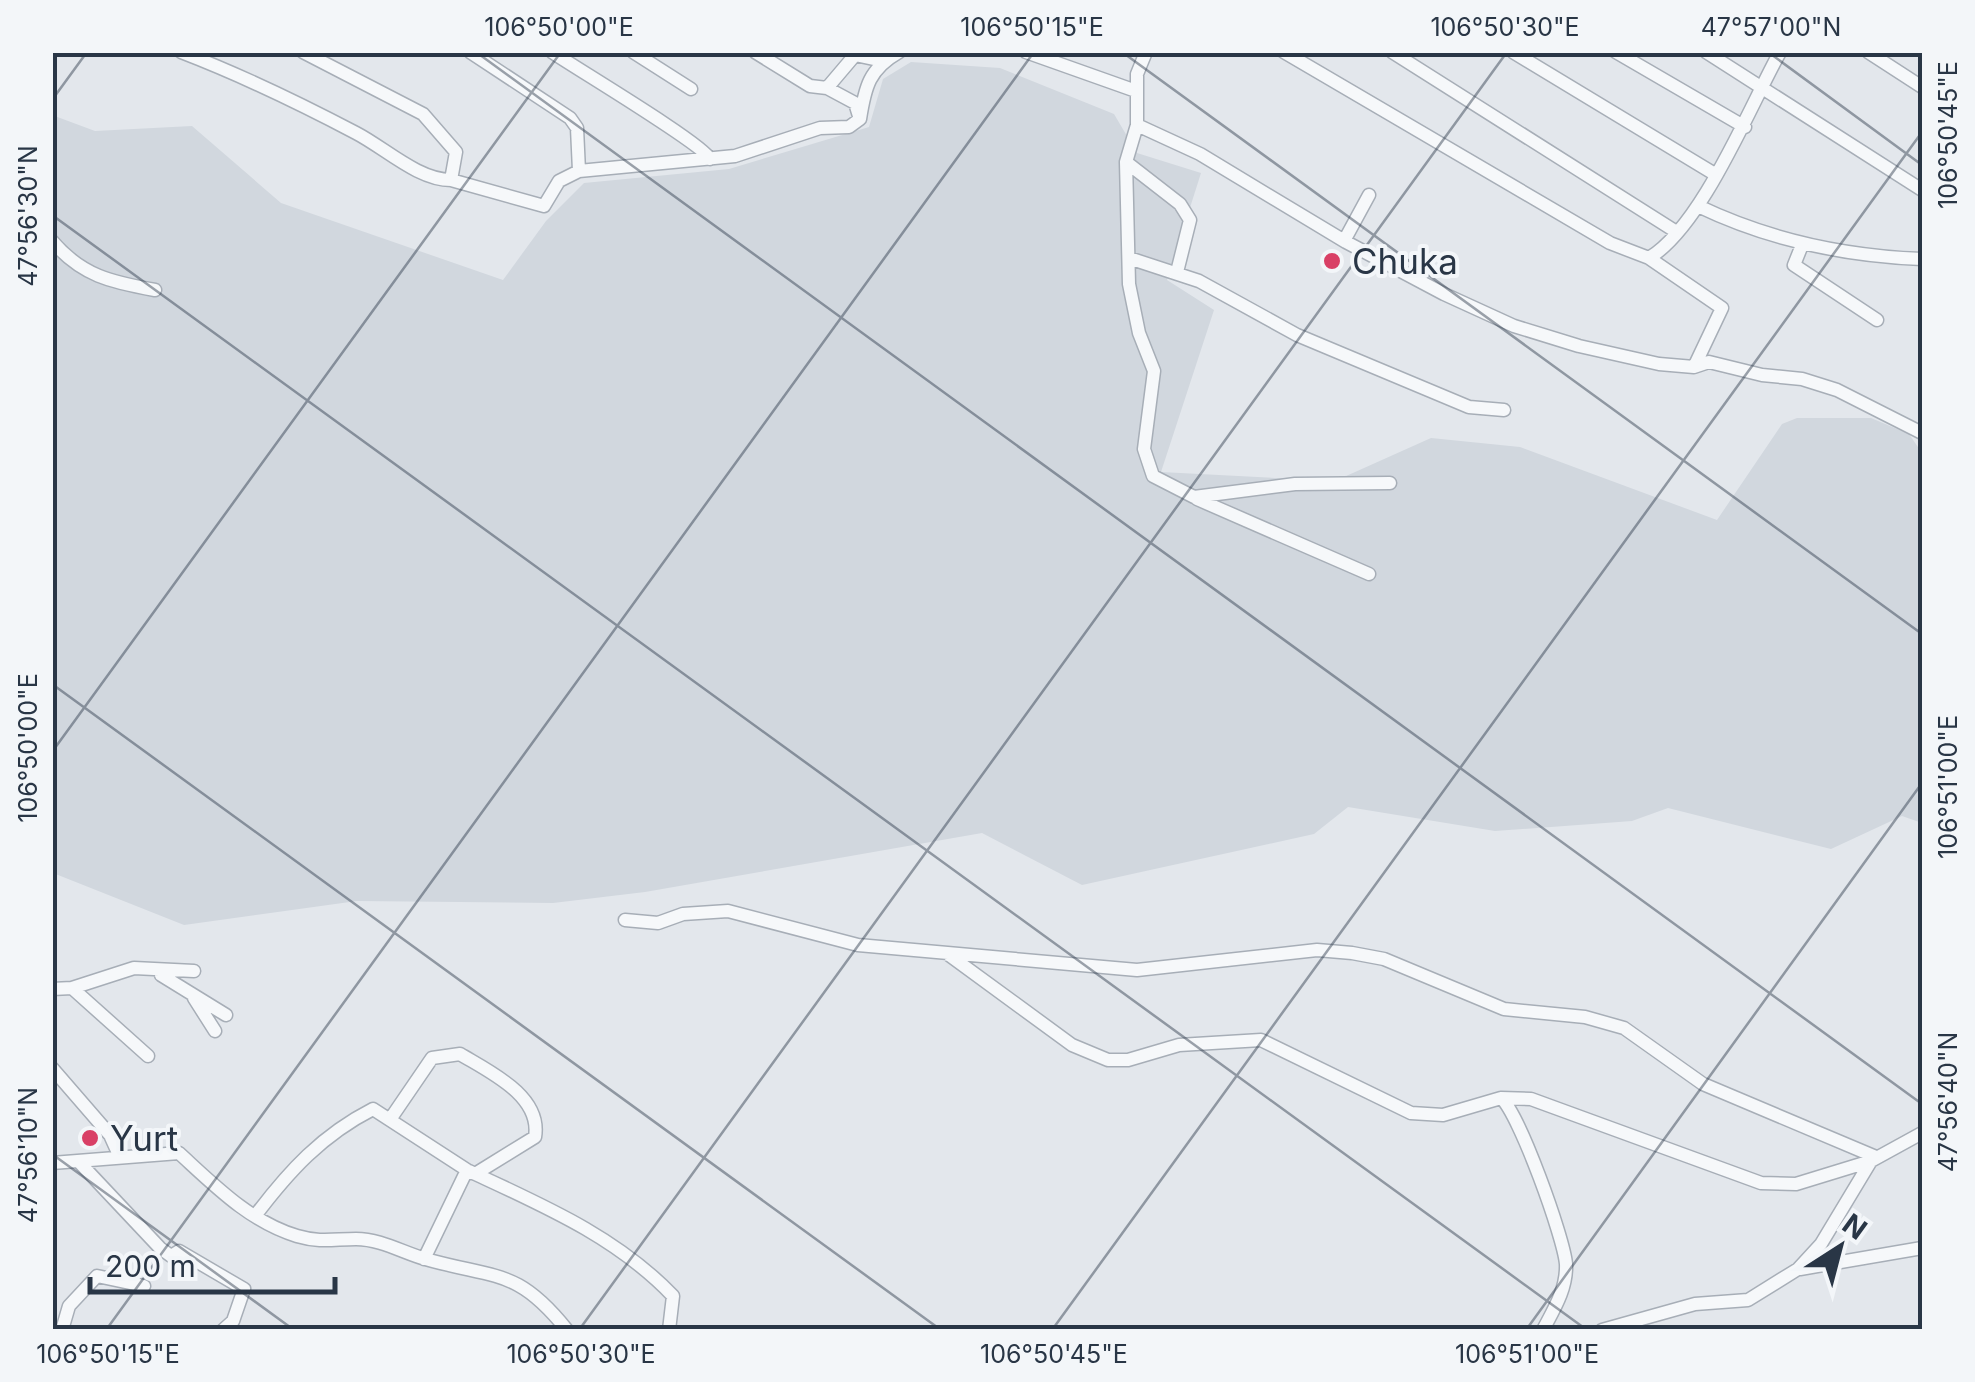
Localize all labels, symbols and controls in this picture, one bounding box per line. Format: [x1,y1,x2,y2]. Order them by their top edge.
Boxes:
text: 106°50'00"E [484,12,634,42]
text: 106°50'15"E [960,12,1104,42]
text: 106°50'30"E [1430,12,1580,42]
text: 47°57'00"N [1701,12,1841,42]
text: 106°50'45"E [1933,61,1963,209]
text: 47°56'30"N [13,145,43,287]
place label: Chuka [1352,240,1458,282]
marker: Chuka [1321,250,1343,272]
text: 106°50'00"E [13,673,43,823]
text: 106°51'00"E [1933,715,1963,859]
text: 47°56'40"N [1933,1032,1963,1172]
text: 47°56'10"N [13,1087,43,1223]
place label: Yurt [110,1117,178,1159]
marker: Yurt [79,1127,101,1149]
north arrow [1790,1197,1890,1297]
text: N [1836,1207,1873,1247]
scale bar [90,1232,335,1294]
text: 200 m [105,1248,196,1284]
text: 106°50'15"E [36,1339,180,1369]
text: 106°50'30"E [506,1339,656,1369]
text: 106°50'45"E [980,1339,1128,1369]
text: 106°51'00"E [1455,1339,1599,1369]

